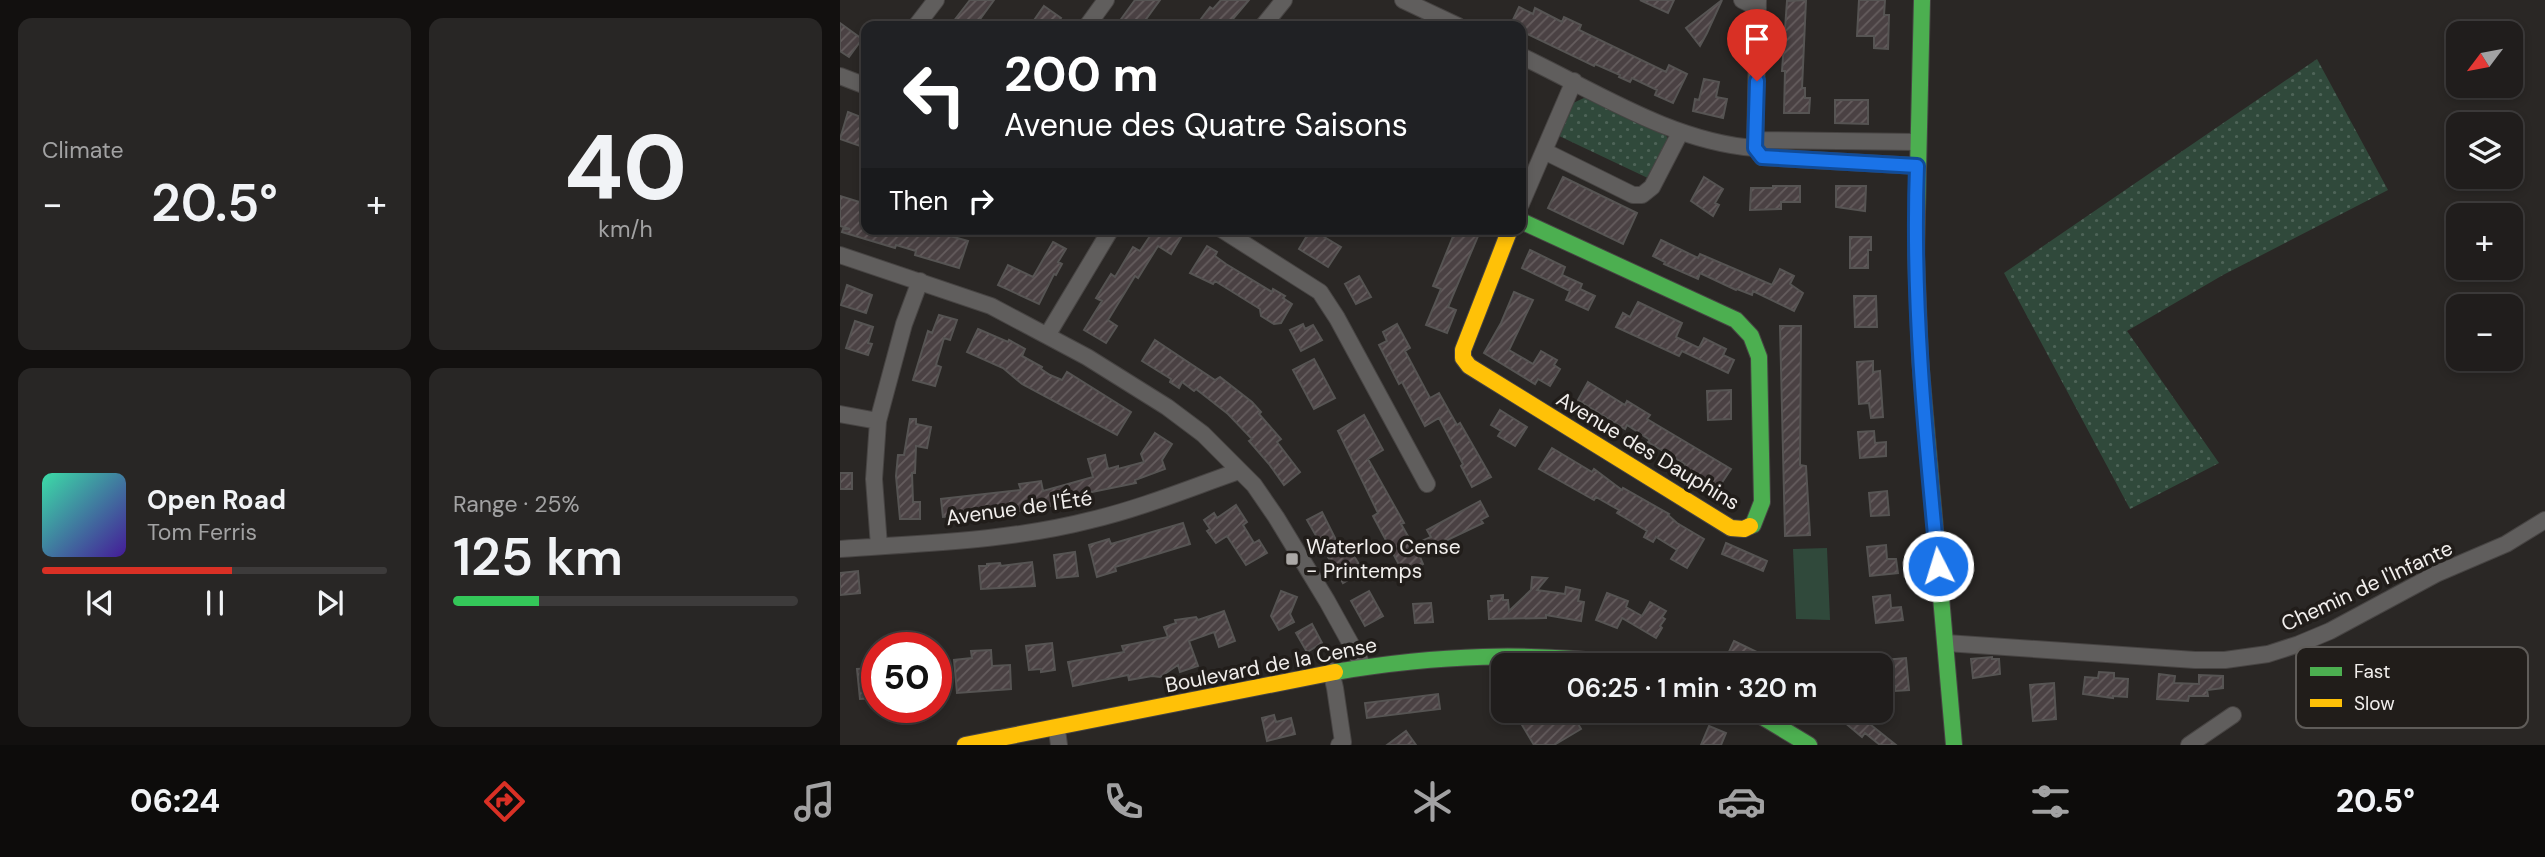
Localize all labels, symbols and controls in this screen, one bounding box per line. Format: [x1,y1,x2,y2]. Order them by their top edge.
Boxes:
pin [1727,9,1787,81]
icon: arrive [1738,20,1776,58]
north arrow [2446,21,2524,98]
map controls [2446,21,2523,371]
text: 200 m [1004,42,1159,106]
icon: left [889,49,980,140]
text: Avenue des Quatre Saisons [1004,104,1408,146]
text: 40 [564,109,687,227]
button: layers [2446,112,2523,189]
text: Climate [42,135,124,165]
text: 20.5° [151,169,278,237]
text: − [42,179,63,229]
text: + [366,179,387,229]
icon: right [962,182,1000,220]
text: Then [889,184,948,218]
button: + [2446,203,2523,280]
text: km/h [598,214,653,244]
button: − [2446,294,2523,371]
street label: Avenue des Dauphins [1551,385,1745,517]
text: Open Road [147,483,286,517]
street label: Avenue de l'Été [944,484,1094,532]
text: Range · 25% [453,489,580,519]
text: Tom Ferris [147,517,257,547]
text: 125 km [453,523,623,591]
position arrow [1901,529,1975,603]
place label: Waterloo Cense - Printemps [1306,533,1461,585]
street label: Chemin de l'Infante [2277,534,2457,638]
marker: Waterloo Cense - Printemps [1284,551,1300,567]
icon: previous [81,584,119,622]
icon: pause [196,584,234,622]
icon: next [311,584,349,622]
street label: Boulevard de la Cense [1163,631,1379,699]
speed limit sign: 50 [861,632,952,723]
legend [2296,647,2528,728]
text: Fast [2354,659,2390,684]
text: 06:25 · 1 min · 320 m [1567,671,1817,705]
text: Slow [2354,691,2395,716]
icon: directions [480,777,529,826]
icon: music [790,777,839,826]
icon: phone [1099,777,1148,826]
icon: climate [1408,777,1457,826]
icon: car [1717,777,1766,826]
icon: filters [2026,777,2075,826]
text: 06:24 [130,780,220,822]
text: 20.5° [2336,780,2415,822]

